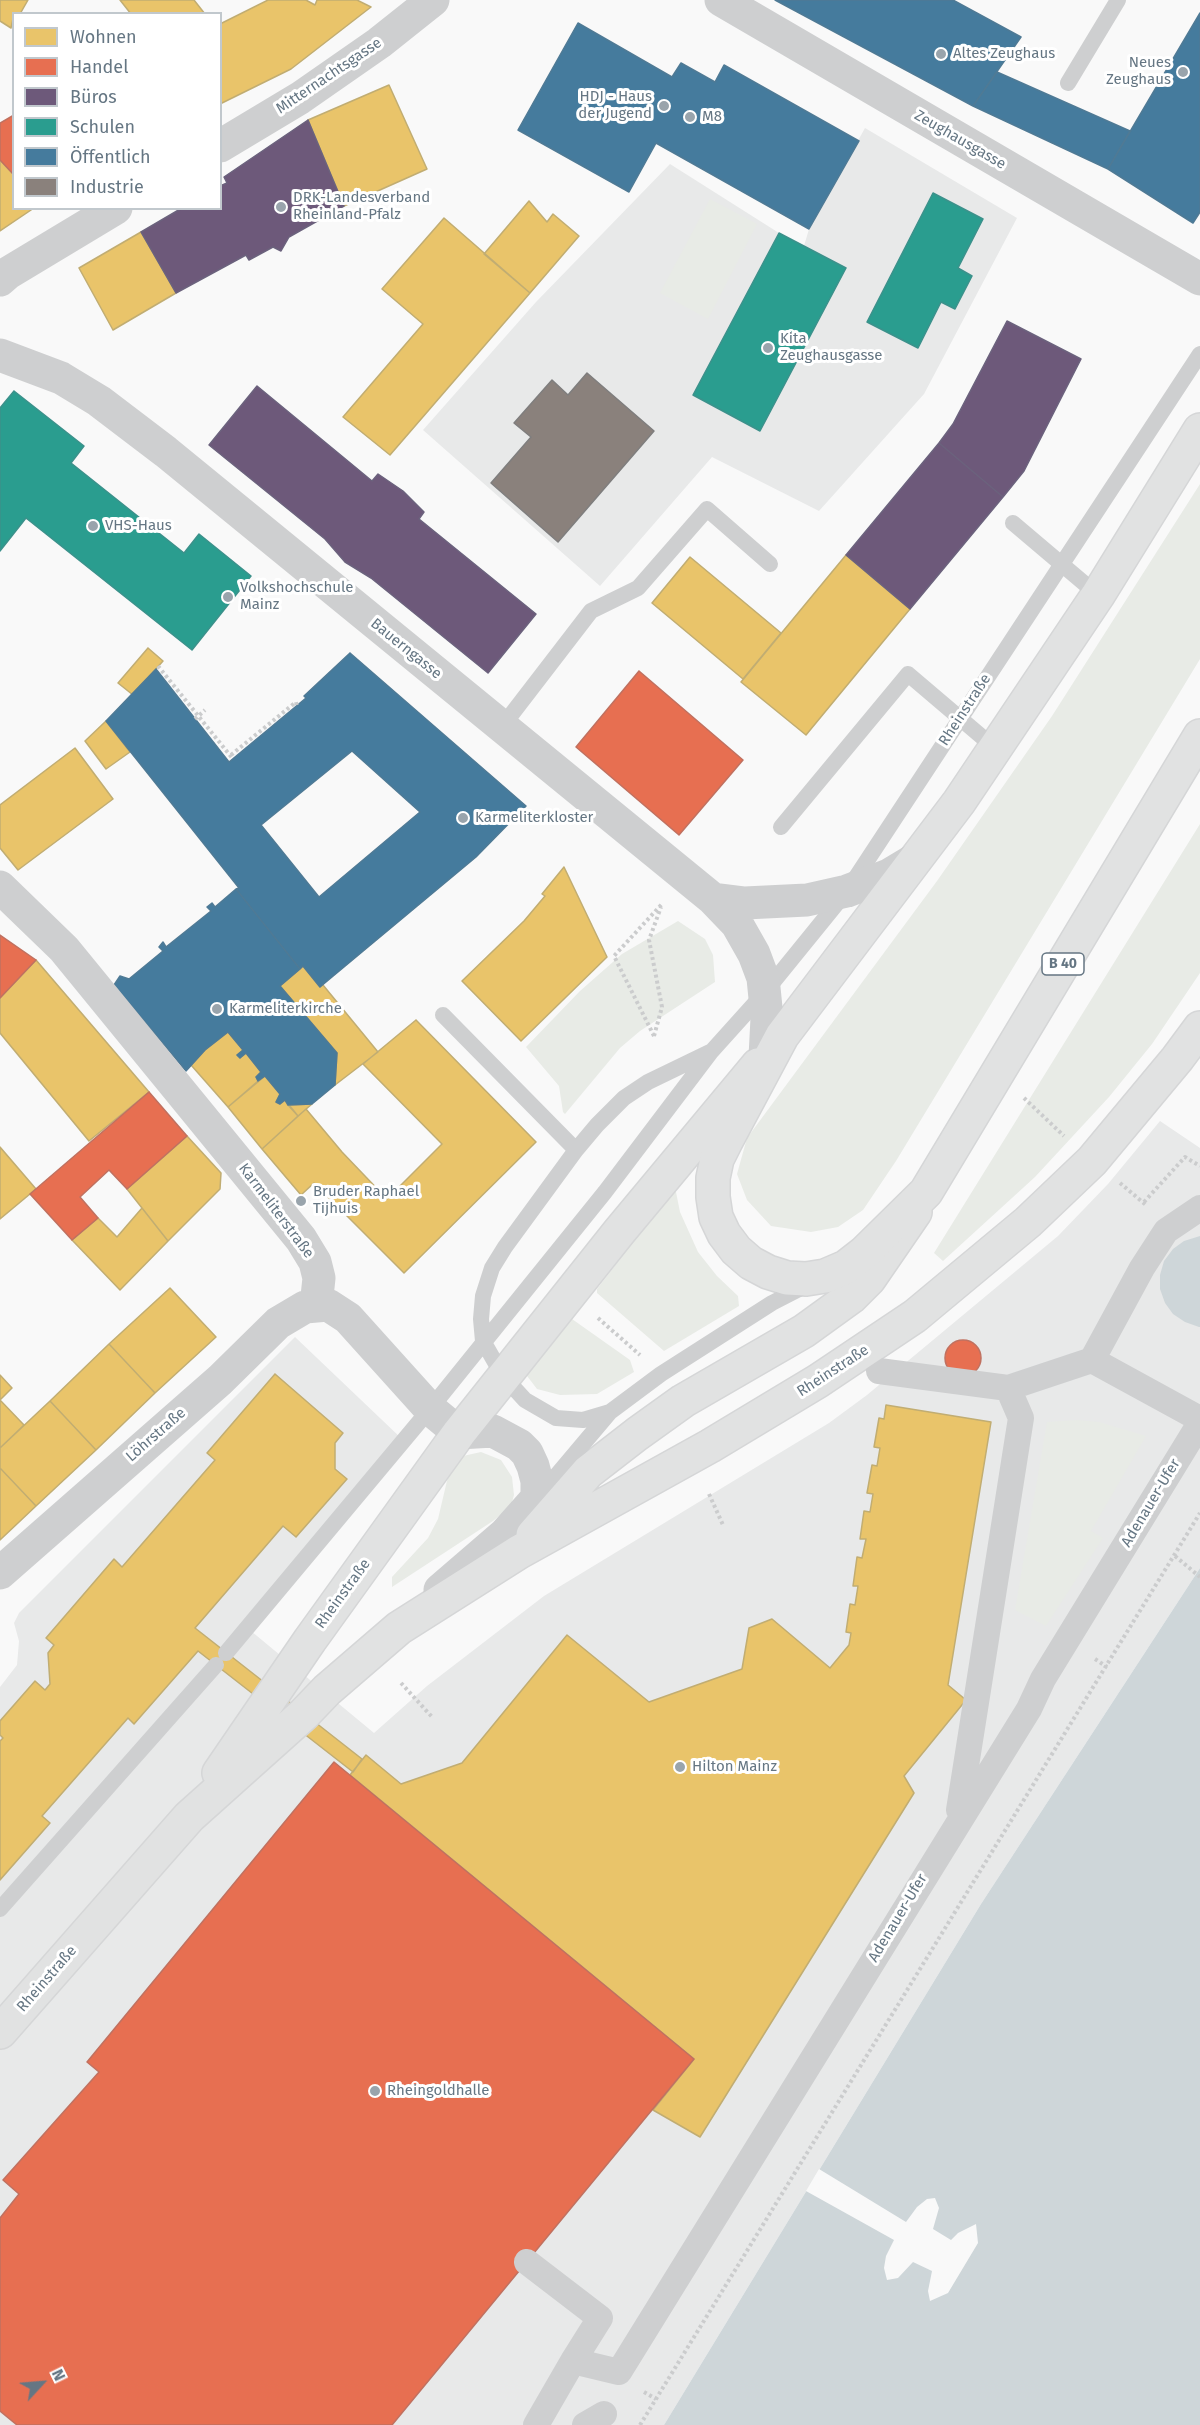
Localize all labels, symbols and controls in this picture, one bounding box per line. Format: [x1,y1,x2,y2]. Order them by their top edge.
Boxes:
legend [12,12,222,210]
text: Wohnen [70,26,137,48]
street label: Mitternachtsgasse [273,34,385,118]
place label: Altes Zeughaus [953,45,1055,63]
marker: Altes Zeughaus [934,47,948,61]
place label: Neues Zeughaus [1106,54,1171,89]
text: Handel [70,56,128,78]
marker: Neues Zeughaus [1176,65,1190,79]
text: Büros [70,86,117,108]
place label: HDJ - Haus der Jugend [578,88,652,123]
marker: HDJ - Haus der Jugend [657,99,671,113]
street label: Zeughausgasse [911,107,1009,173]
place label: M8 [702,108,722,126]
marker: M8 [683,110,697,124]
text: Schulen [70,116,135,138]
text: Öffentlich [70,146,151,168]
text: Industrie [70,176,144,198]
place label: DRK-Landesverband Rheinland-Pfalz [293,189,430,224]
marker: DRK-Landesverband Rheinland-Pfalz [274,200,288,214]
place label: Kita Zeughausgasse [780,330,882,365]
marker: Kita Zeughausgasse [761,341,775,355]
place label: VHS-Haus [105,517,172,535]
marker: VHS-Haus [86,519,100,533]
place label: Volkshochschule Mainz [240,579,353,614]
marker: Volkshochschule Mainz [221,590,235,604]
street label: Bauerngasse [367,615,445,683]
street label: Rheinstraße [935,671,995,749]
place label: Karmeliterkloster [475,809,593,827]
marker: Karmeliterkloster [456,811,470,825]
road number: B 40 [1042,953,1084,975]
place label: Karmeliterkirche [229,1000,342,1018]
marker: Karmeliterkirche [210,1002,224,1016]
street label: Karmeliterstraße [234,1160,318,1262]
place label: Bruder Raphael Tijhuis [313,1183,419,1218]
marker: Bruder Raphael Tijhuis [294,1194,308,1208]
street label: Rheinstraße [794,1341,872,1401]
street label: Löhrstraße [123,1404,189,1466]
street label: Adenauer-Ufer [1118,1456,1184,1550]
street label: Rheinstraße [312,1556,374,1632]
place label: Hilton Mainz [692,1758,777,1776]
marker: Hilton Mainz [673,1760,687,1774]
street label: Adenauer-Ufer [865,1871,931,1965]
street label: Rheinstraße [13,1942,81,2016]
place label: Rheingoldhalle [387,2082,489,2100]
marker: Rheingoldhalle [368,2084,382,2098]
north arrow [12,2353,72,2413]
text: N [48,2366,69,2384]

